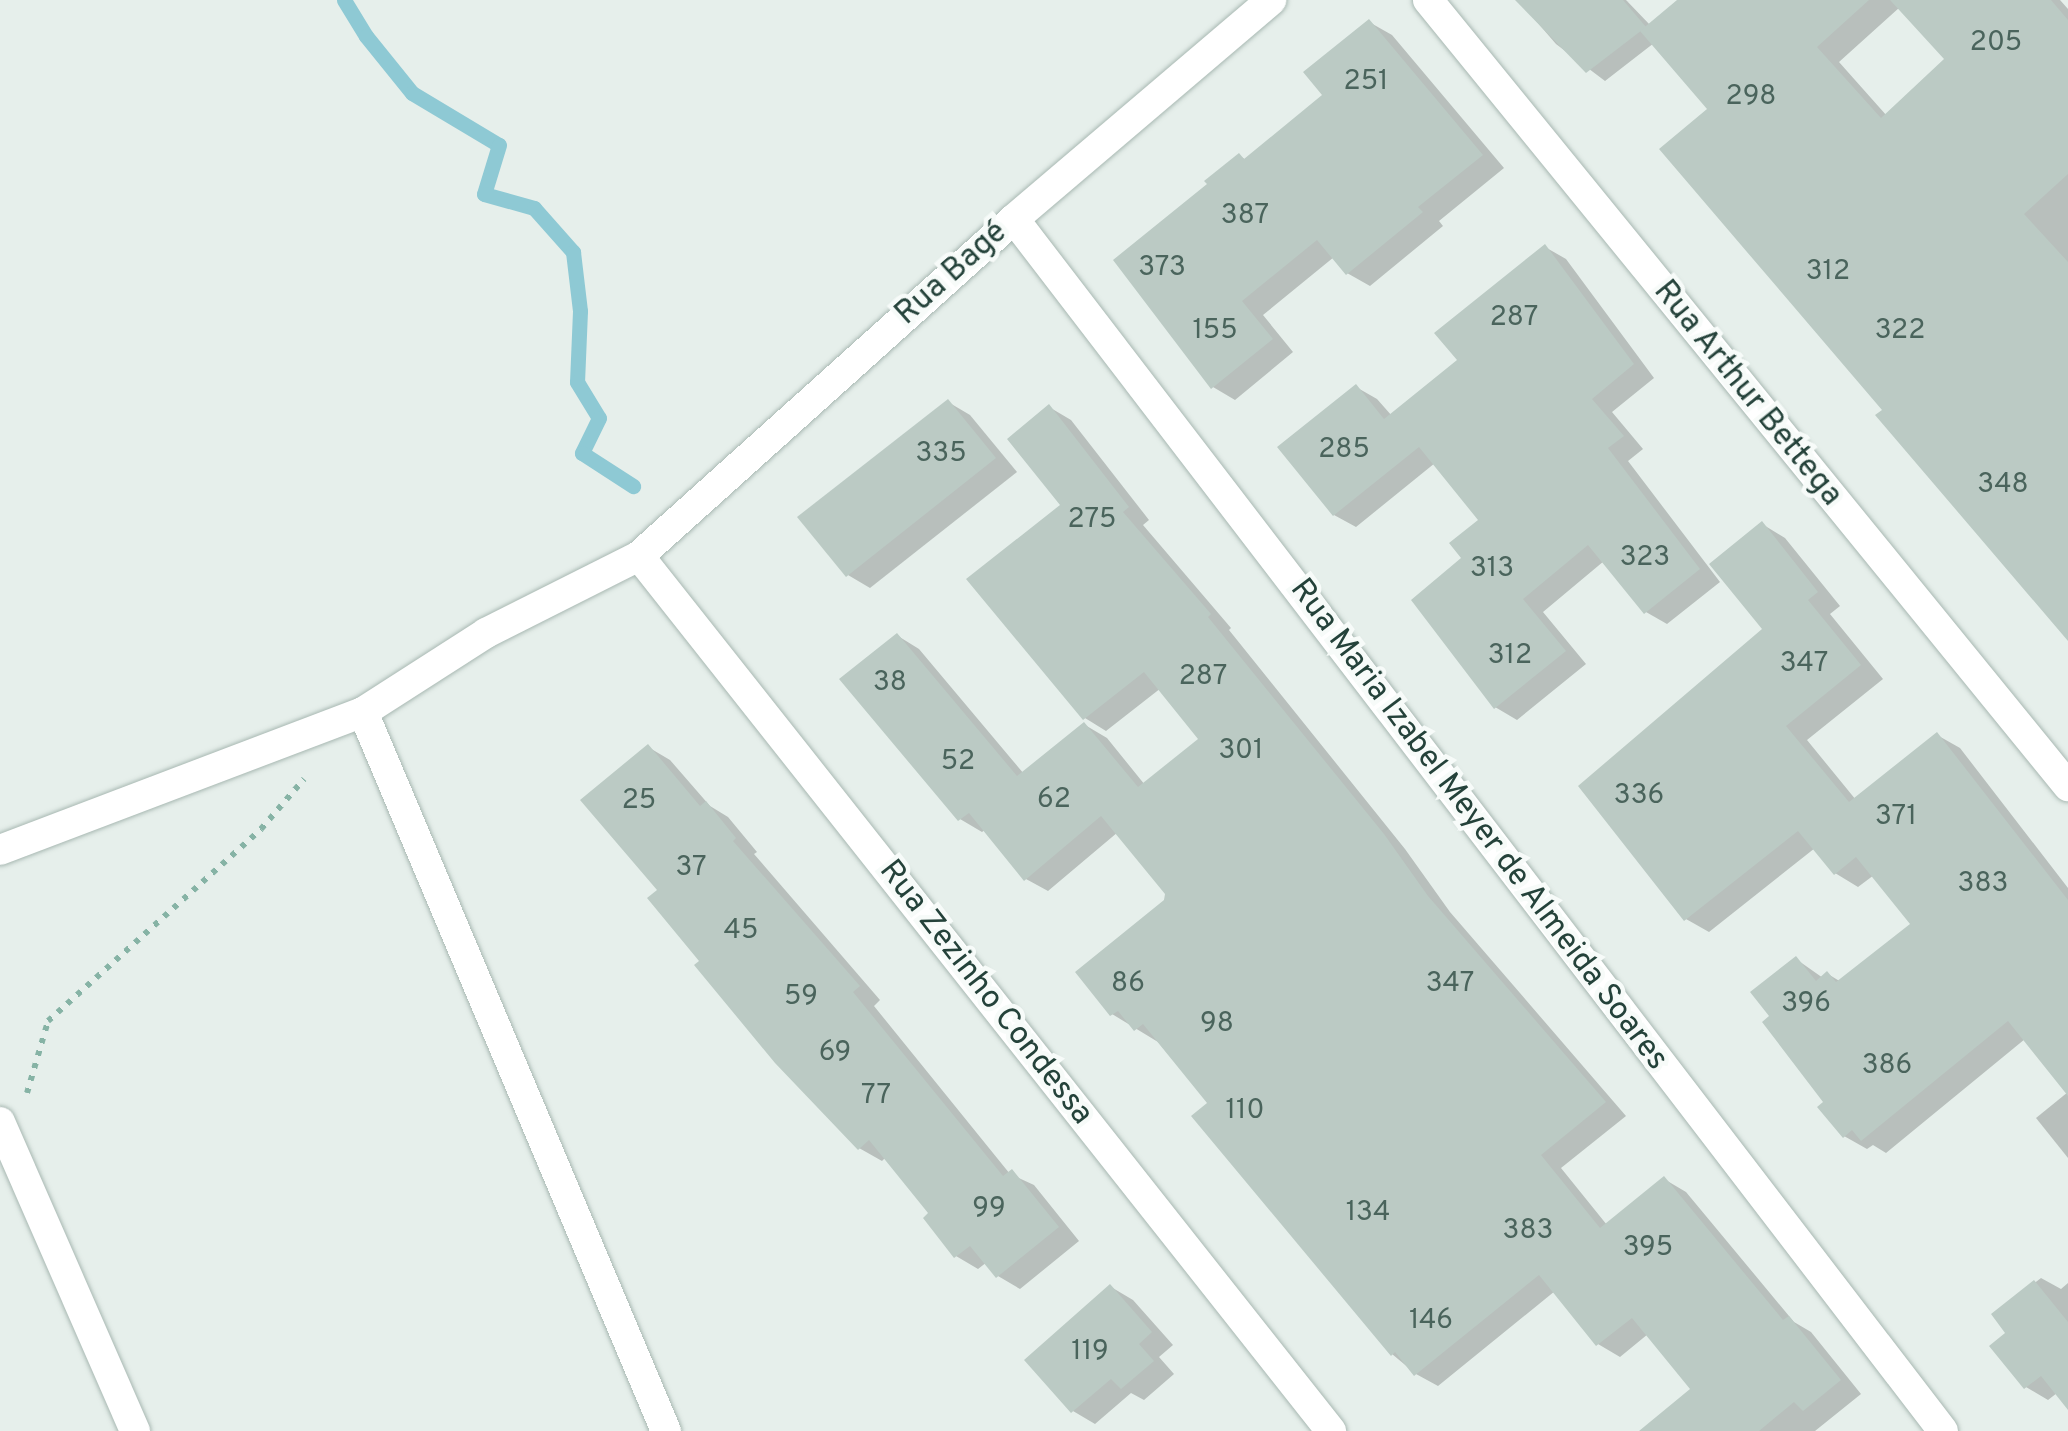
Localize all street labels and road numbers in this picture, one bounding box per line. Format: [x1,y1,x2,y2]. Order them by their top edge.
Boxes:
street label: Rua Bagé [888,214,1016,334]
street label: Rua Arthur Bettega [1644,273,1850,515]
street label: Rua Maria Izabel Meyer de Almeida Soares [1280,571,1676,1079]
street label: Rua Zezinho Condessa [870,853,1100,1133]

